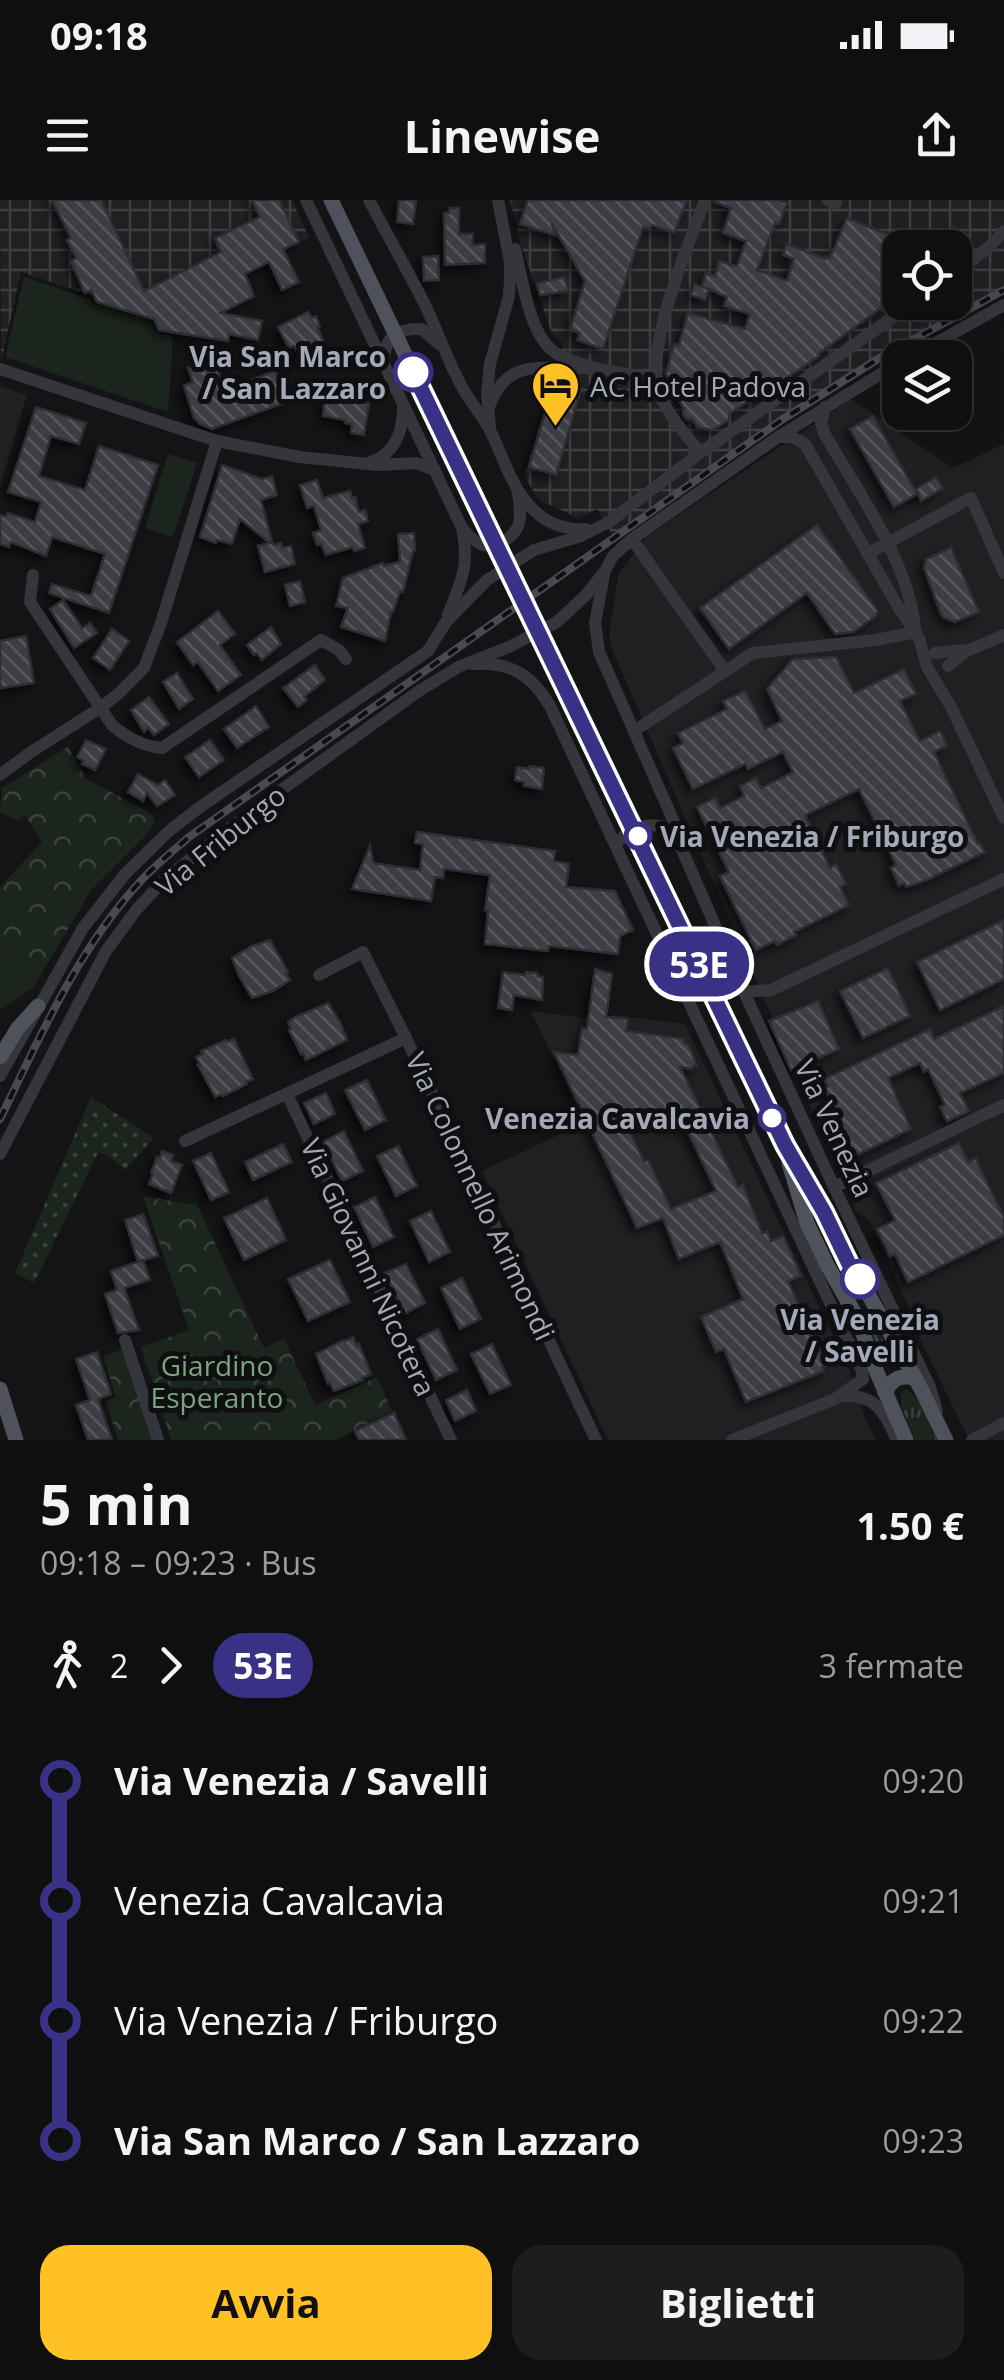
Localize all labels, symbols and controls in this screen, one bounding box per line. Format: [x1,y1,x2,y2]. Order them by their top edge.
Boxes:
text: 09:18 [50,9,148,61]
text: Linewise [404,105,600,166]
icon: menu [40,108,95,163]
icon: share [909,108,964,163]
map controls [882,230,972,430]
button: locate [882,230,972,320]
place label: Via San Marco / San Lazzaro [189,337,386,407]
button: layers [882,340,972,430]
marker: Via San Marco / San Lazzaro [394,353,432,391]
hotel icon: AC Hotel Padova [529,360,581,428]
place label: AC Hotel Padova [590,367,806,405]
street label: Via Friburgo [147,776,293,904]
place label: Via Venezia / Friburgo [660,817,964,855]
marker: Via Venezia / Friburgo [625,823,651,849]
line badge: 53E [642,932,756,996]
text: 53E [669,941,729,988]
street label: Via Colonnello Arimondi [397,1046,565,1346]
street label: Via Venezia [787,1053,883,1203]
place label: Venezia Cavalcavia [485,1099,750,1137]
marker: Venezia Cavalcavia [759,1105,785,1131]
street label: Via Giovanni Nicotera [293,1132,445,1402]
marker: Via Venezia / Savelli [841,1260,879,1298]
place label: Via Venezia / Savelli [780,1300,940,1370]
park label: Giardino Esperanto [151,1346,283,1416]
text: 5 min [40,1466,193,1541]
text: 1.50 € [856,1499,964,1551]
text: 09:18 – 09:23 · Bus [40,1541,316,1584]
icon: walk [40,1638,95,1693]
icon: forward [143,1638,198,1693]
text: 53E [233,1642,293,1689]
text: 2 [110,1644,128,1687]
text: 3 fermate [819,1644,964,1687]
text: Via Venezia / Savelli [114,1754,489,1806]
text: 09:20 [882,1759,964,1802]
text: Venezia Cavalcavia [114,1874,445,1926]
text: 09:21 [882,1879,964,1922]
text: Via Venezia / Friburgo [114,1994,498,2046]
text: 09:22 [882,1999,964,2042]
text: Via San Marco / San Lazzaro [114,2114,640,2166]
text: 09:23 [882,2119,964,2162]
button: Avvia [40,2245,492,2360]
button: Biglietti [512,2245,964,2360]

